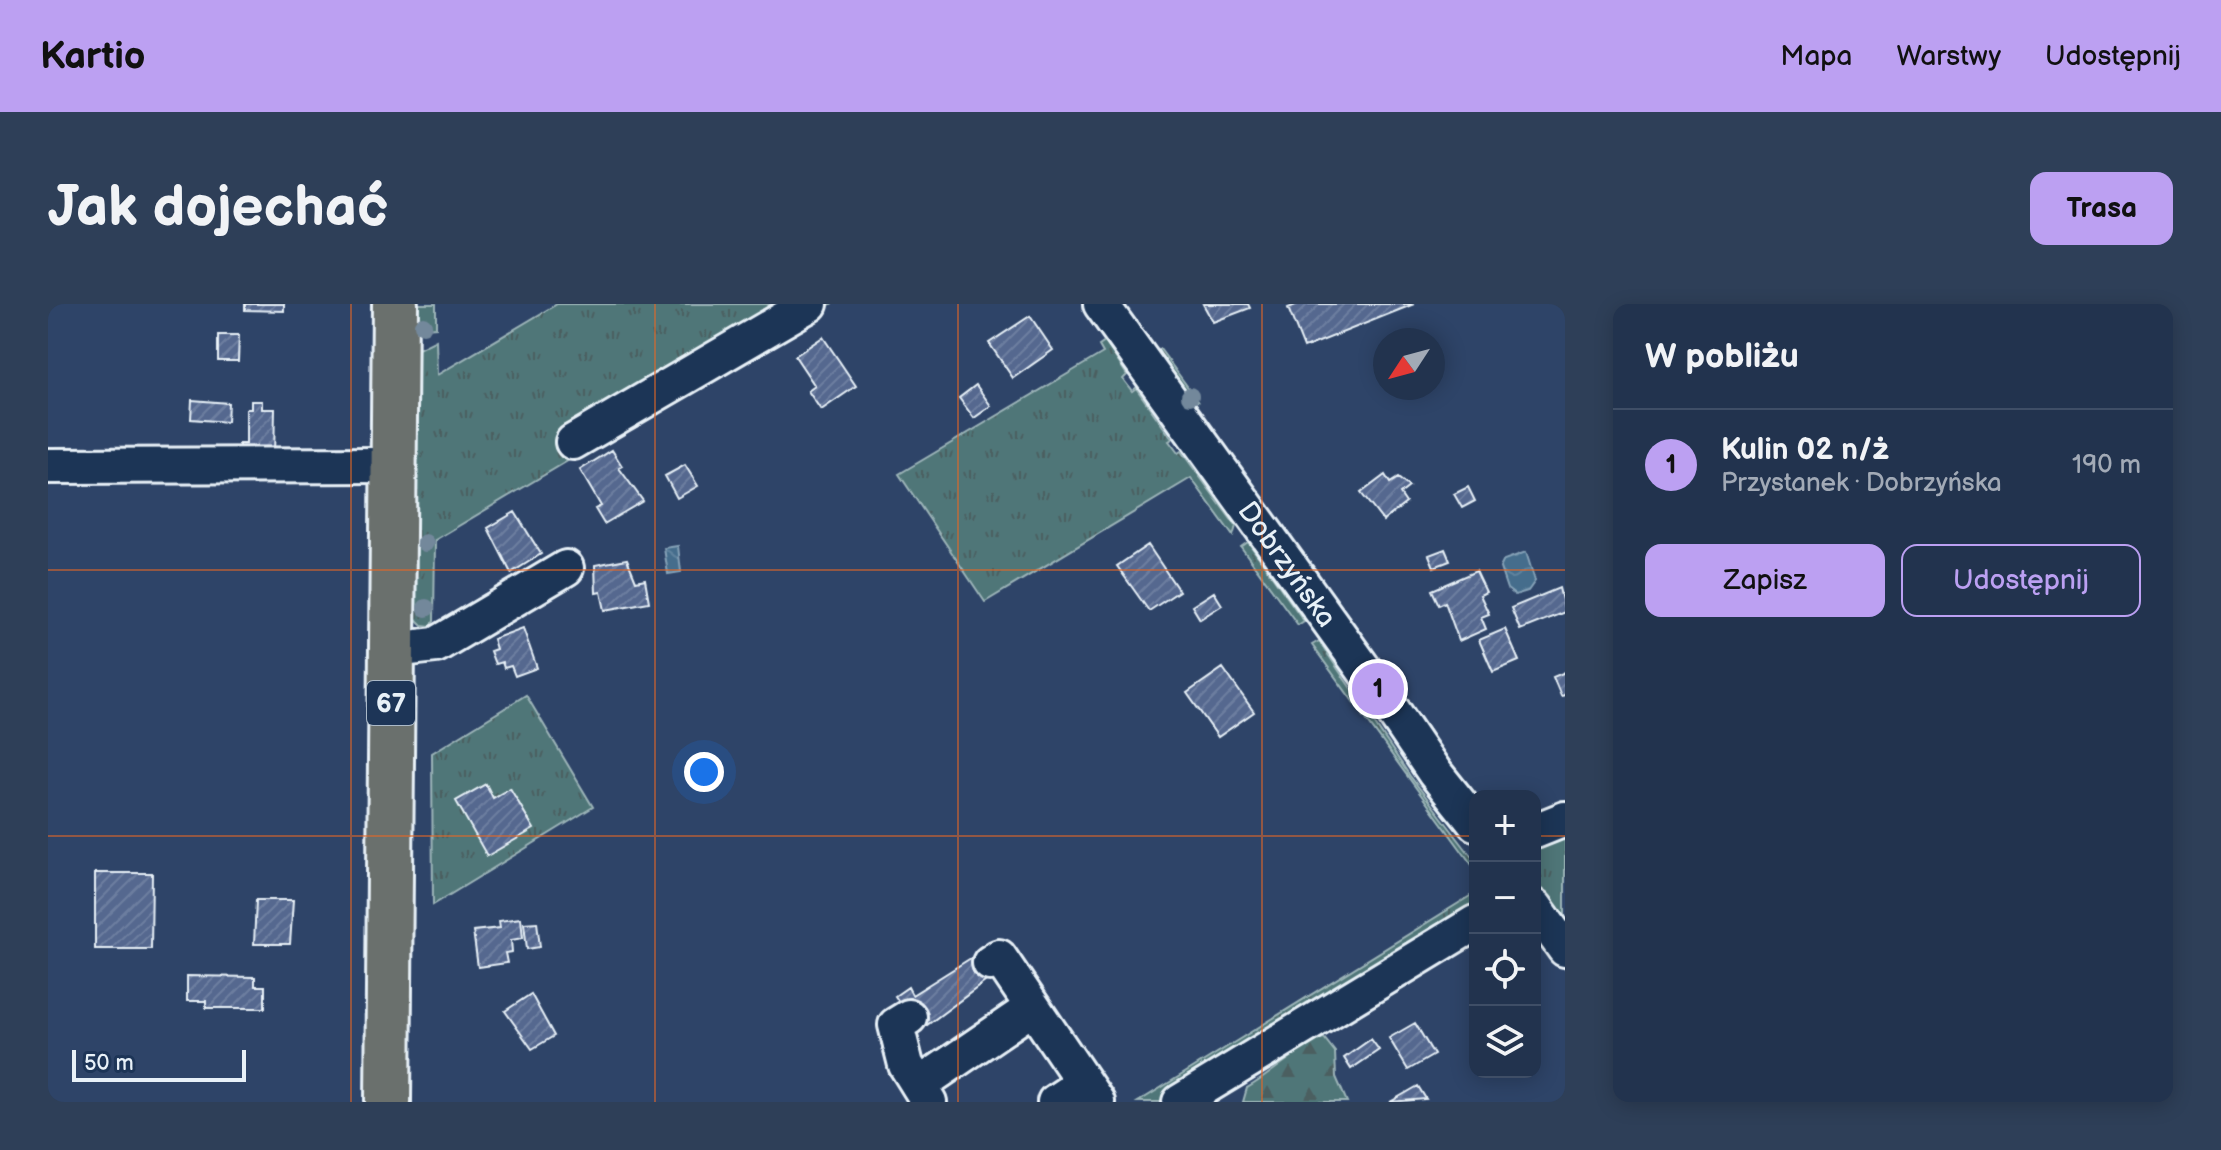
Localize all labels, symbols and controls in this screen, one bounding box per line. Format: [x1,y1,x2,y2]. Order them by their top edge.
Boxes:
text: Kartio [40,34,146,79]
text: Mapa [1780,40,1852,73]
text: Warstwy [1896,40,2001,73]
text: Udostępnij [2045,40,2181,73]
button: Trasa [2030,172,2173,245]
text: Jak dojechać [48,175,388,242]
north arrow [1373,328,1445,400]
text: W pobliżu [1645,336,1799,377]
text: Kulin 02 n/ż [1721,432,1889,468]
text: 1 [1666,450,1676,481]
text: 190 m [2072,450,2141,481]
text: Przystanek · Dobrzyńska [1721,468,2002,499]
street label: Dobrzyńska [1230,496,1343,634]
button: Zapisz [1645,544,1885,617]
button: Udostępnij [1901,544,2141,617]
pin: 1 [1352,659,1404,719]
road number: 67 [367,681,415,725]
your location [684,752,724,792]
map controls [1469,790,1541,1078]
button: + [1469,790,1541,862]
button: − [1469,862,1541,934]
button: locate [1469,934,1541,1006]
button: layers [1469,1006,1541,1078]
scale bar [72,1046,246,1082]
text: 50 m [84,1050,134,1077]

